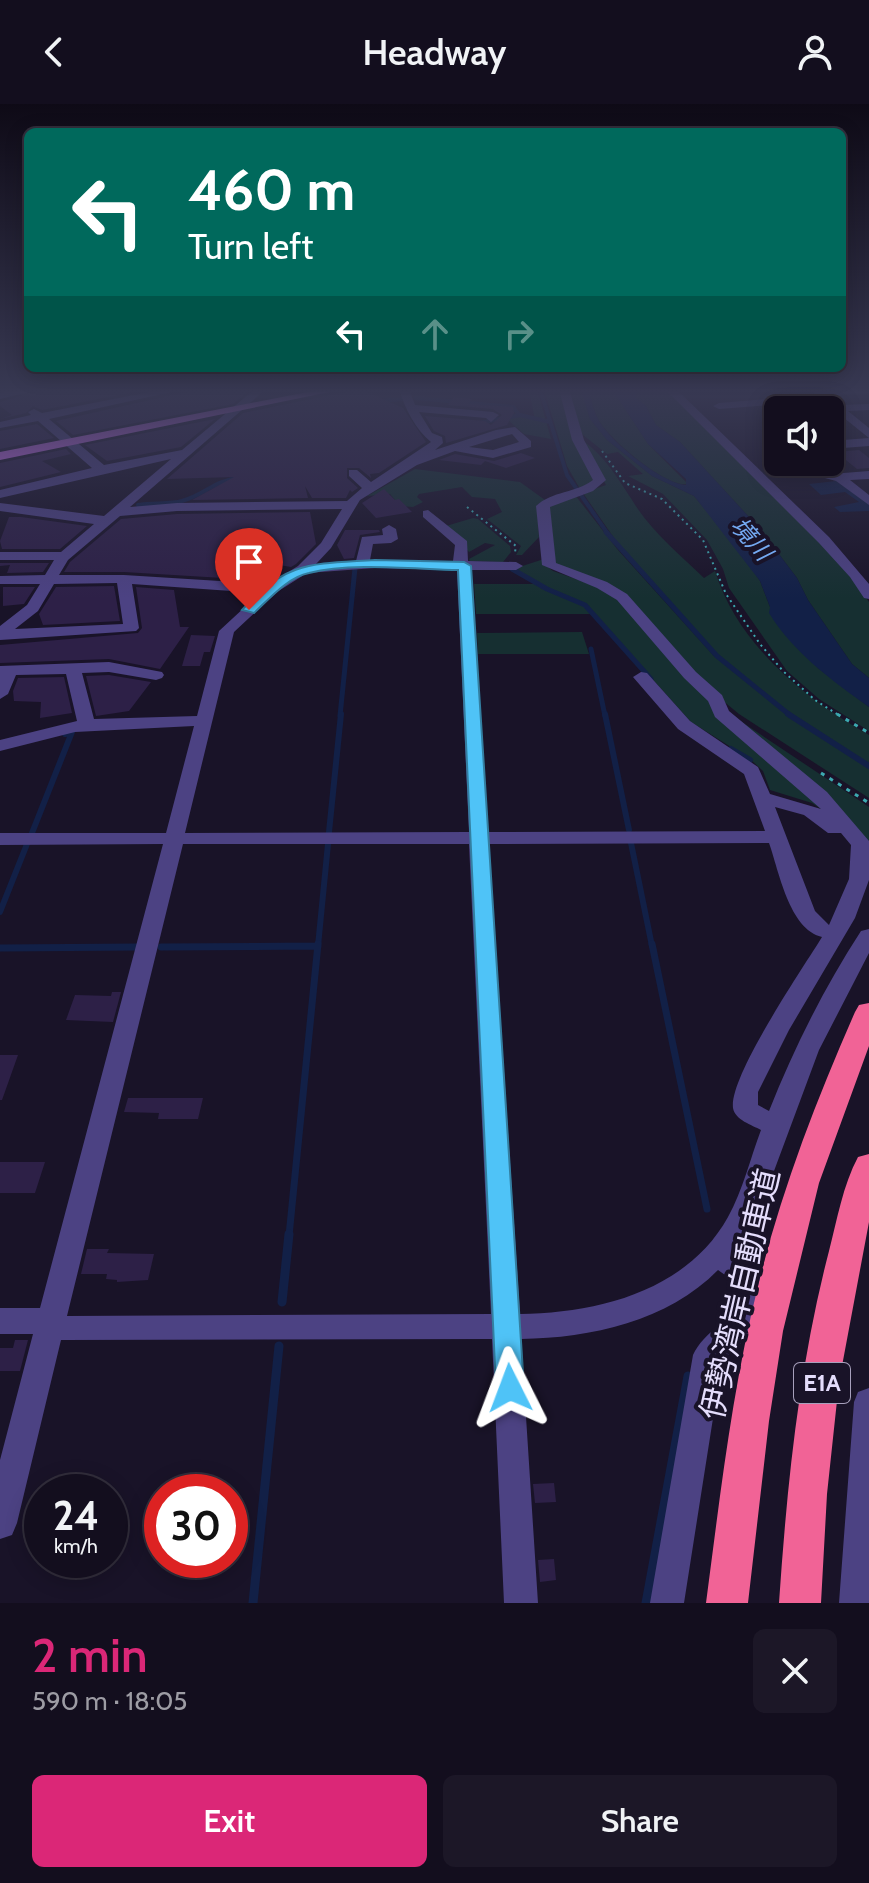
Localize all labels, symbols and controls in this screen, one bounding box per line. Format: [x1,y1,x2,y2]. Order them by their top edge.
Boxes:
icon: back [32,30,76,74]
text: Headway [363,30,506,74]
icon: person [793,30,837,74]
text: 460 m [188,156,355,224]
icon: left [56,160,160,264]
text: Turn left [188,224,313,268]
icon: left [329,312,373,356]
icon: ahead [413,312,457,356]
icon: right [497,312,541,356]
map controls [764,396,844,476]
button: sound [764,396,844,476]
water label: 境川 [725,511,780,569]
pin [215,528,283,610]
icon: arrive [227,540,271,584]
street label: 伊勢湾岸自動車道 [692,1165,787,1423]
position arrow [468,1346,552,1430]
road number: E1A [794,1363,850,1403]
speed limit sign: 30 [144,1474,248,1578]
text: 24 [53,1491,99,1540]
text: km/h [54,1534,98,1558]
text: 2 min [32,1626,148,1684]
button: close [753,1629,837,1713]
text: 590 m · 18:05 [32,1685,187,1717]
button: Exit [32,1775,427,1867]
button: Share [443,1775,837,1867]

